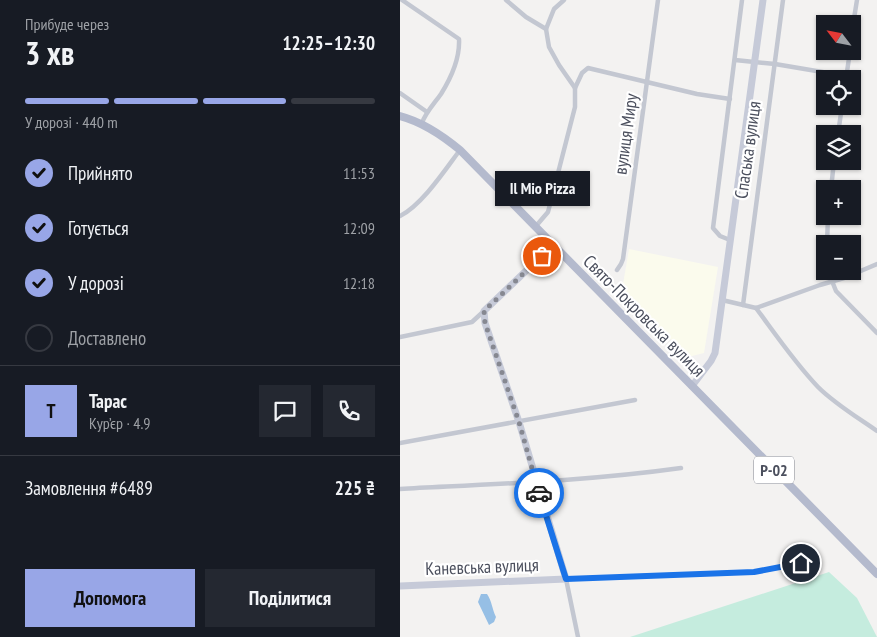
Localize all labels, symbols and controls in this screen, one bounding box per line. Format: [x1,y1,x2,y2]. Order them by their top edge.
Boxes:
text: Прибуде через [25,14,109,34]
north arrow [816,15,861,60]
map controls [816,15,861,280]
text: 12:25–12:30 [282,31,375,55]
text: 3 хв [25,32,74,74]
button: locate [816,70,861,115]
street label: вулиця Миру [608,92,643,176]
street label: Спаська вулиця [729,100,766,200]
text: У дорозі · 440 m [25,112,118,132]
button: layers [816,125,861,170]
icon: check [25,159,53,187]
text: Прийнято [68,161,133,185]
text: 11:53 [343,163,375,183]
callout: Il Mio Pizza [494,171,590,206]
text: Il Mio Pizza [510,178,575,198]
button: + [816,180,861,225]
icon: check [25,214,53,242]
text: Готується [68,216,129,240]
text: 12:09 [343,218,375,238]
pin [521,235,563,277]
button: − [816,235,861,280]
icon: bag [528,242,556,270]
street label: Свято-Покровська вулиця [579,250,710,381]
icon: check [25,269,53,297]
text: У дорозі [68,271,124,295]
text: 12:18 [343,273,375,293]
text: Доставлено [68,326,146,350]
button: chat [259,385,311,437]
button: phone [323,385,375,437]
text: Тарас [89,389,127,413]
text: Т [46,399,56,423]
text: Кур’єр · 4.9 [89,413,150,433]
road number: Р-02 [754,456,794,484]
courier [514,468,564,518]
text: Замовлення #6489 [25,476,153,500]
text: 225 ₴ [335,476,375,500]
icon: car [525,479,553,507]
pin [780,542,822,584]
icon: home [787,549,815,577]
street label: Каневська вулиця [425,553,539,580]
button: Допомога [25,569,195,627]
button: Поділитися [205,569,375,627]

